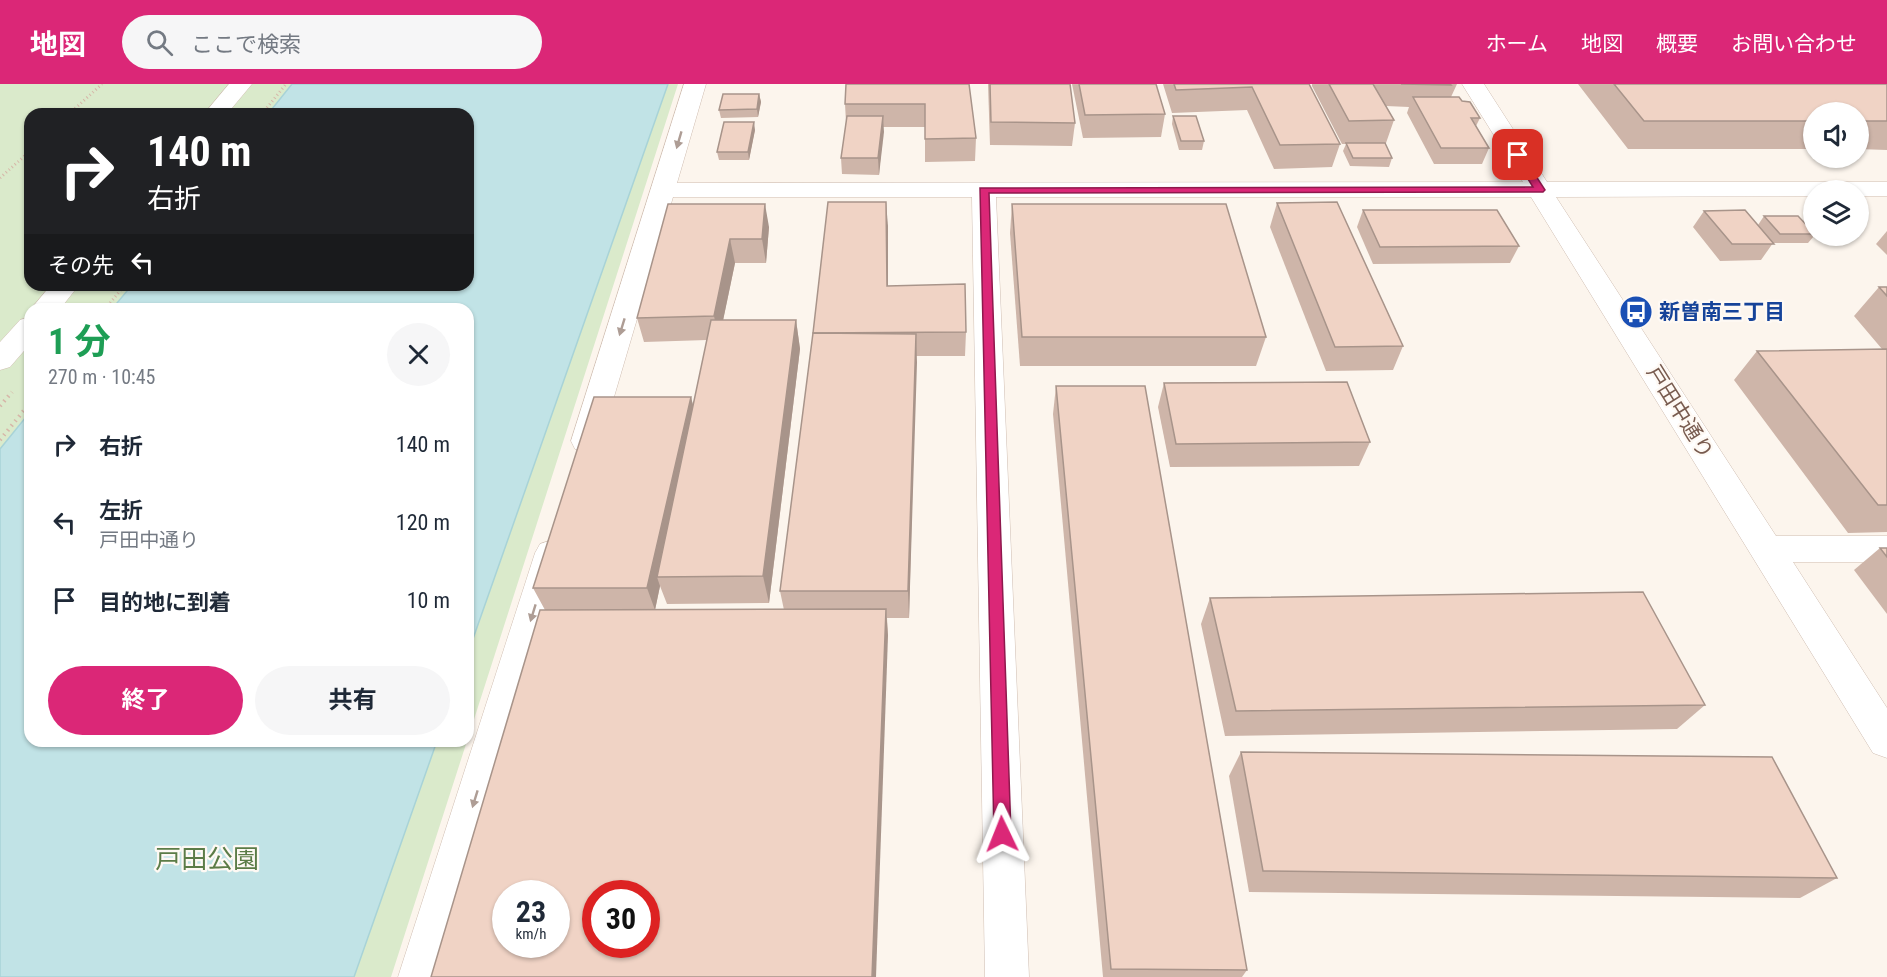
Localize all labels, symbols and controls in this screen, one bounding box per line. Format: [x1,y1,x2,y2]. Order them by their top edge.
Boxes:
search box [122,15,542,69]
icon: search [143,26,176,59]
text: 地図 [30,28,86,61]
text: ここで検索 [191,32,301,57]
text: ホーム [1486,32,1548,56]
text: 地図 [1581,32,1623,56]
text: 概要 [1656,32,1698,56]
text: お問い合わせ [1731,32,1857,56]
map controls [1803,102,1869,246]
button: sound [1803,102,1869,168]
text: 140 m [147,127,252,176]
pin [1492,129,1543,180]
one-way arrow [674,131,683,149]
icon: right [48,132,126,210]
icon: arrive [1501,138,1534,171]
button: layers [1803,180,1869,246]
text: 右折 [147,183,201,215]
icon: left [126,246,159,279]
text: その先 [48,253,114,278]
bus stop icon: 新曽南三丁目 [1618,294,1654,330]
place label: 新曽南三丁目 [1659,300,1785,324]
one-way arrow [617,318,626,336]
text: 1 分 [48,321,111,363]
button: close [387,323,450,386]
street label: 戸田中通り [1642,361,1718,463]
text: 270 m · 10:45 [48,365,155,389]
icon: right [48,428,81,461]
text: 140 m [396,432,450,457]
text: 右折 [99,434,143,459]
text: 左折 [99,498,143,523]
icon: left [48,506,81,539]
text: 120 m [396,510,450,535]
text: 戸田中通り [99,528,199,552]
icon: arrive [48,584,81,617]
text: 10 m [407,588,450,613]
text: 目的地に到着 [99,590,231,615]
one-way arrow [528,604,537,622]
button: 終了 [48,666,243,735]
button: 共有 [255,666,450,735]
one-way arrow [470,790,479,808]
position arrow [970,802,1034,866]
park label: 戸田公園 [155,844,259,874]
speed limit sign: 30 [582,880,660,958]
text: 23 [516,894,546,929]
text: km/h [516,925,546,943]

